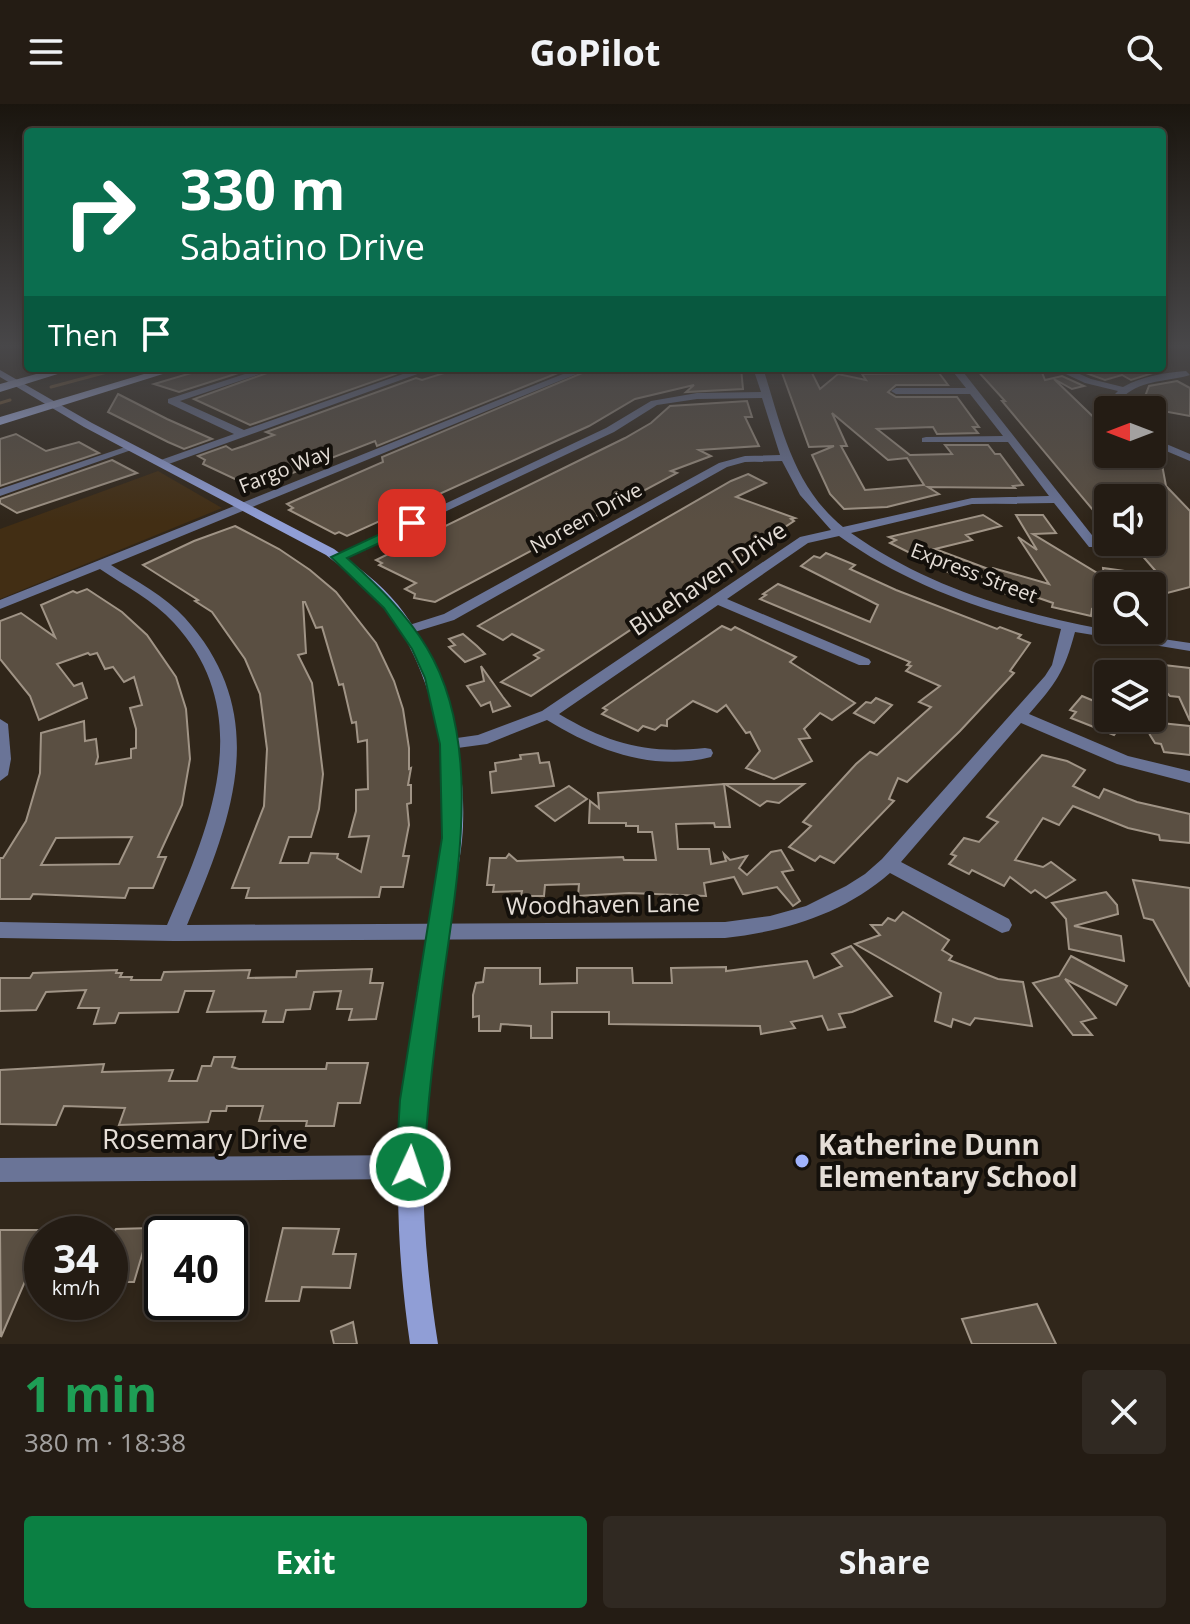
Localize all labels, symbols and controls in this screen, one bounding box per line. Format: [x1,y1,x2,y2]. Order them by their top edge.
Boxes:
text: GoPilot [530,28,660,77]
icon: menu [24,30,68,74]
icon: search [1122,30,1166,74]
text: 330 m [180,150,346,226]
icon: right [48,160,152,264]
text: Sabatino Drive [180,222,425,271]
icon: arrive [134,312,178,356]
text: Then [48,314,118,355]
north arrow [1094,396,1166,468]
map controls [1094,396,1166,732]
street label: Fargo Way [235,437,336,499]
street label: Noreen Drive [525,476,647,559]
button: sound [1094,484,1166,556]
pin [378,489,446,557]
icon: arrive [390,501,434,545]
street label: Bluehaven Drive [622,513,792,643]
street label: Express Street [907,536,1041,609]
button: search [1094,572,1166,644]
button: layers [1094,660,1166,732]
street label: Woodhaven Lane [506,885,700,922]
street label: Rosemary Drive [102,1119,308,1157]
position arrow [368,1125,452,1209]
place label: Katherine Dunn Elementary School [818,1125,1078,1195]
marker: Katherine Dunn Elementary School [793,1152,811,1170]
speed limit sign: 40 [144,1216,248,1320]
text: 34 [53,1230,99,1285]
text: km/h [52,1274,100,1301]
text: 1 min [24,1361,157,1426]
button: close [1082,1370,1166,1454]
text: 380 m · 18:38 [24,1424,186,1460]
button: Exit [24,1516,587,1608]
button: Share [603,1516,1166,1608]

